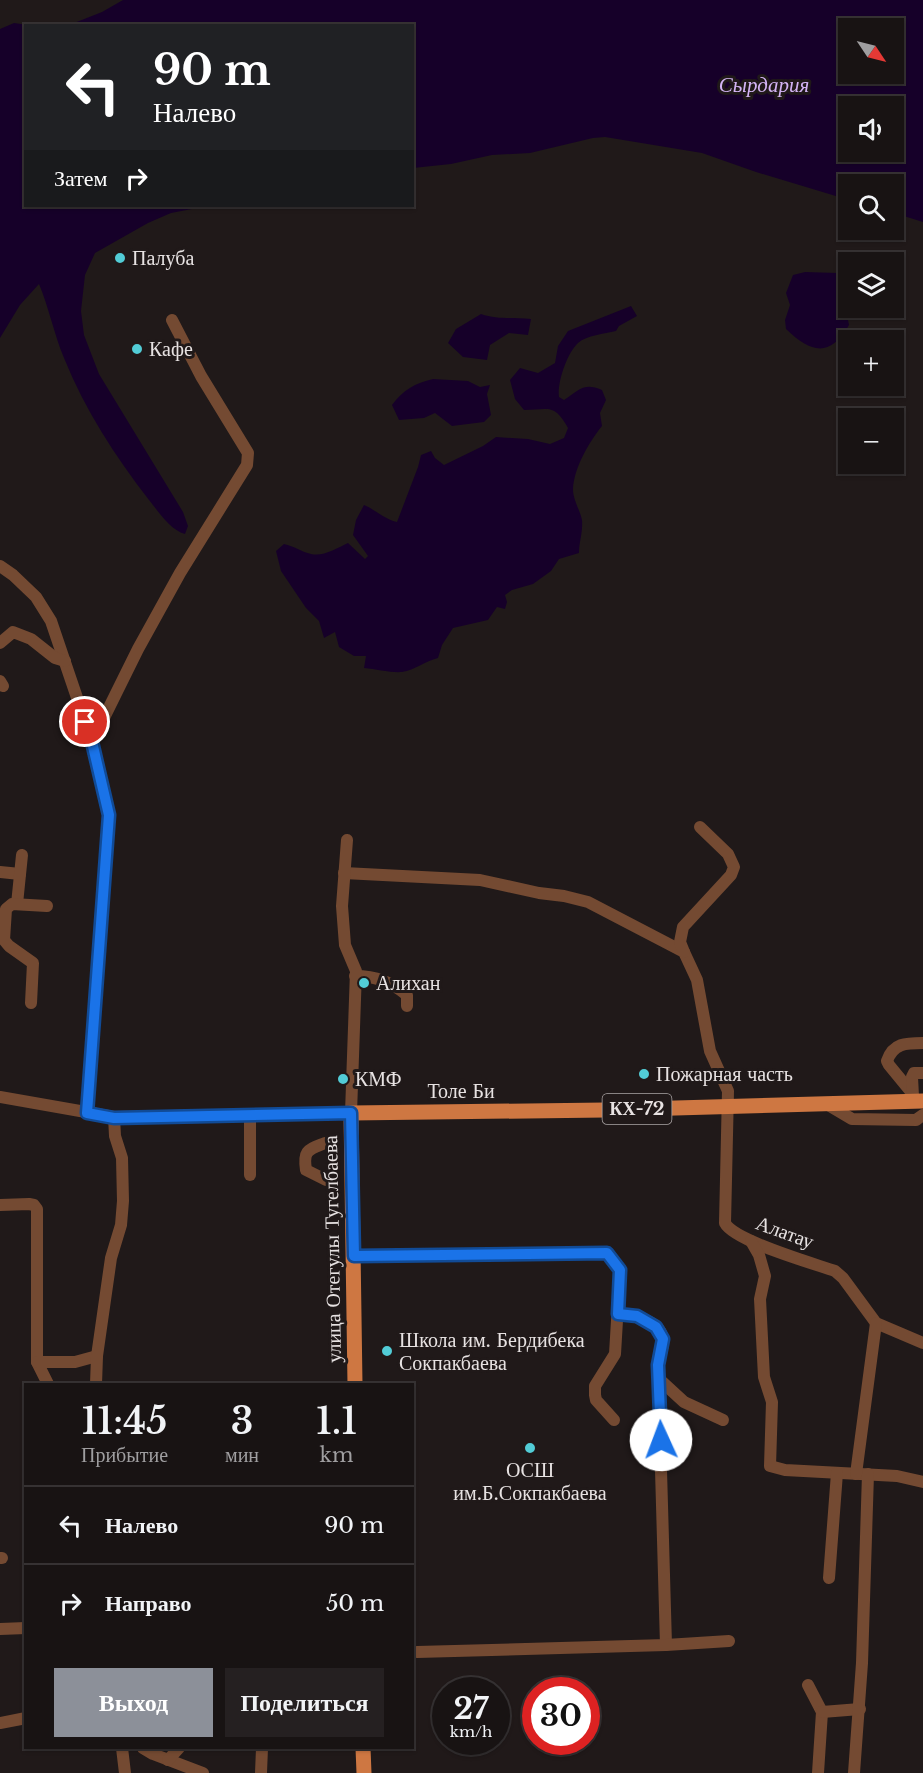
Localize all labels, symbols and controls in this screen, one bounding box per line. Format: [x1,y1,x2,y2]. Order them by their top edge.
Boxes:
north arrow [838,18,904,84]
map controls [838,18,904,474]
text: 90 m [153,44,271,96]
icon: left [54,48,132,126]
water label: Сырдария [719,72,809,98]
text: Налево [153,96,236,129]
button: sound [838,96,904,162]
icon: right [120,162,153,195]
text: Затем [54,165,108,192]
button: search [838,174,904,240]
place label: Палуба [132,246,194,270]
marker: Палуба [113,251,127,265]
button: layers [838,252,904,318]
button: + [838,330,904,396]
place label: Кафе [149,337,193,361]
marker: Кафе [130,342,144,356]
button: − [838,408,904,474]
pin [59,696,110,747]
icon: arrive [68,705,101,738]
place label: Алихан [376,971,441,995]
marker: Алихан [357,976,371,990]
place label: Пожарная часть [656,1062,793,1086]
place label: КМФ [355,1067,402,1091]
marker: Пожарная часть [637,1067,651,1081]
marker: КМФ [336,1072,350,1086]
street label: Толе Би [427,1079,495,1103]
road number: КХ-72 [602,1094,672,1124]
street label: улица Отегулы Тугелбаева [318,1135,346,1363]
street label: Алатау [753,1211,817,1253]
place label: Школа им. Бердибека Сокпакбаева [399,1328,585,1375]
marker: Школа им. Бердибека Сокпакбаева [380,1344,394,1358]
text: 11:45 [82,1399,167,1444]
text: 3 [231,1399,253,1444]
text: 1.1 [316,1399,357,1444]
position arrow [629,1408,693,1472]
marker: ОСШ им.Б.Сокпакбаева [523,1441,537,1455]
text: Прибытие [81,1443,168,1467]
text: мин [225,1443,259,1467]
text: km [320,1443,353,1467]
place label: ОСШ им.Б.Сокпакбаева [453,1458,607,1505]
icon: left [54,1509,87,1542]
text: Налево [105,1512,178,1539]
text: 90 m [324,1512,384,1539]
icon: right [54,1587,87,1620]
text: Направо [105,1590,191,1617]
text: 50 m [326,1590,384,1617]
button: Выход [54,1668,213,1737]
button: Поделиться [225,1668,384,1737]
speed limit sign: 30 [522,1677,600,1755]
text: 27 [453,1690,489,1727]
text: km/h [450,1722,492,1741]

